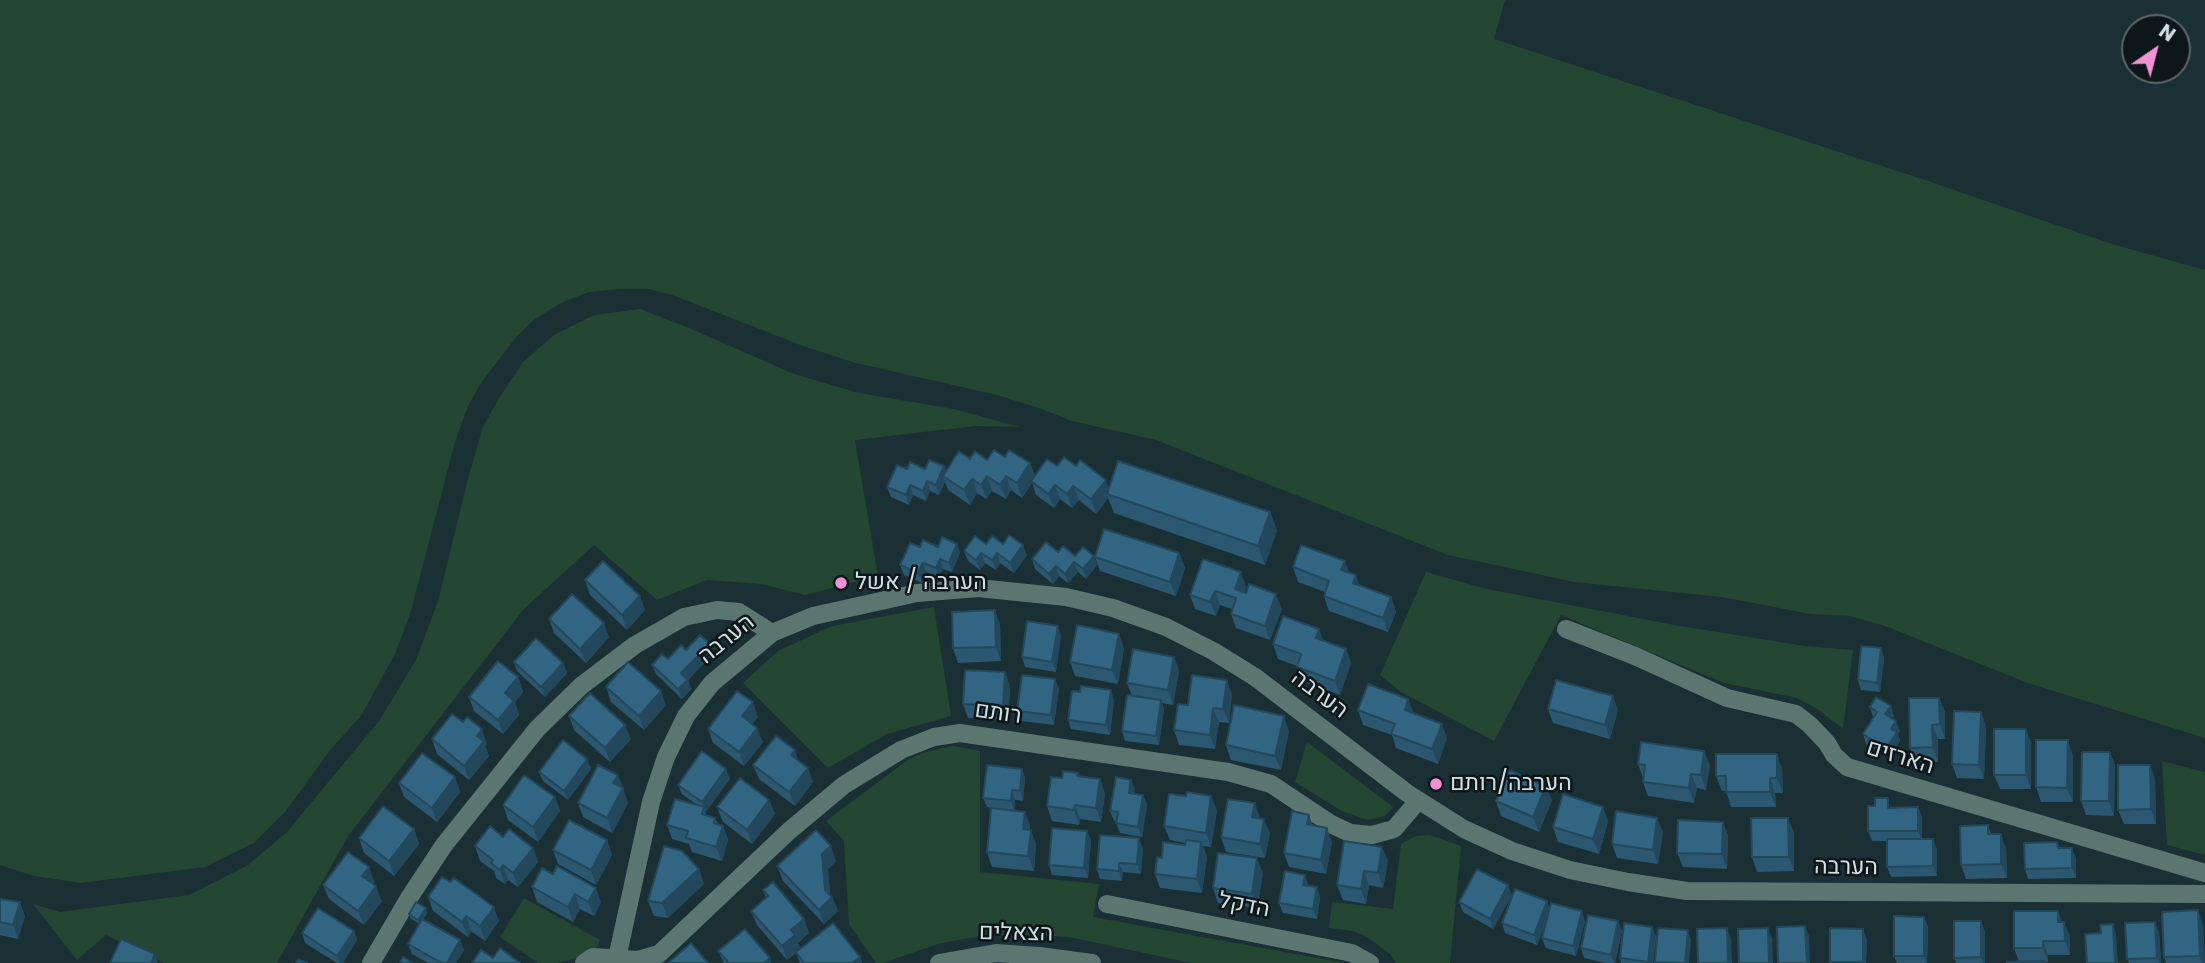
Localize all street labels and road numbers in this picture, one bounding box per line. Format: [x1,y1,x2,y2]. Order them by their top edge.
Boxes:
street label: הערבה [694,609,760,671]
street label: הערבה [1285,665,1353,725]
street label: רותם [973,697,1023,731]
street label: הארזים [1863,735,1937,781]
street label: הערבה [1814,854,1878,882]
street label: הדקל [1216,888,1272,924]
street label: הצאלים [979,920,1053,948]

